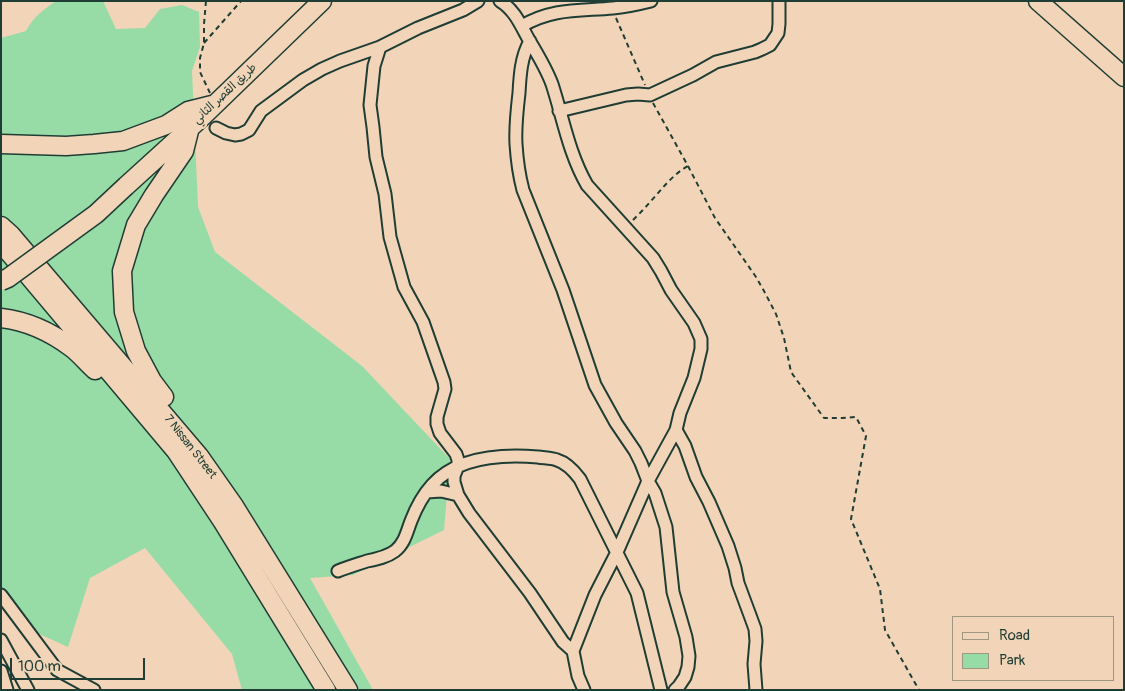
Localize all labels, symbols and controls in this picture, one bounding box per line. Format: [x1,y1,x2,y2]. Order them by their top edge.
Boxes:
street label: طريق القصر الثاني [190,61,260,127]
street label: 7 Nissan Street [161,412,219,482]
legend [952,616,1115,681]
text: Road [999,626,1030,645]
scale bar [12,648,148,680]
text: Park [999,651,1025,670]
text: 100 m [18,657,61,676]

